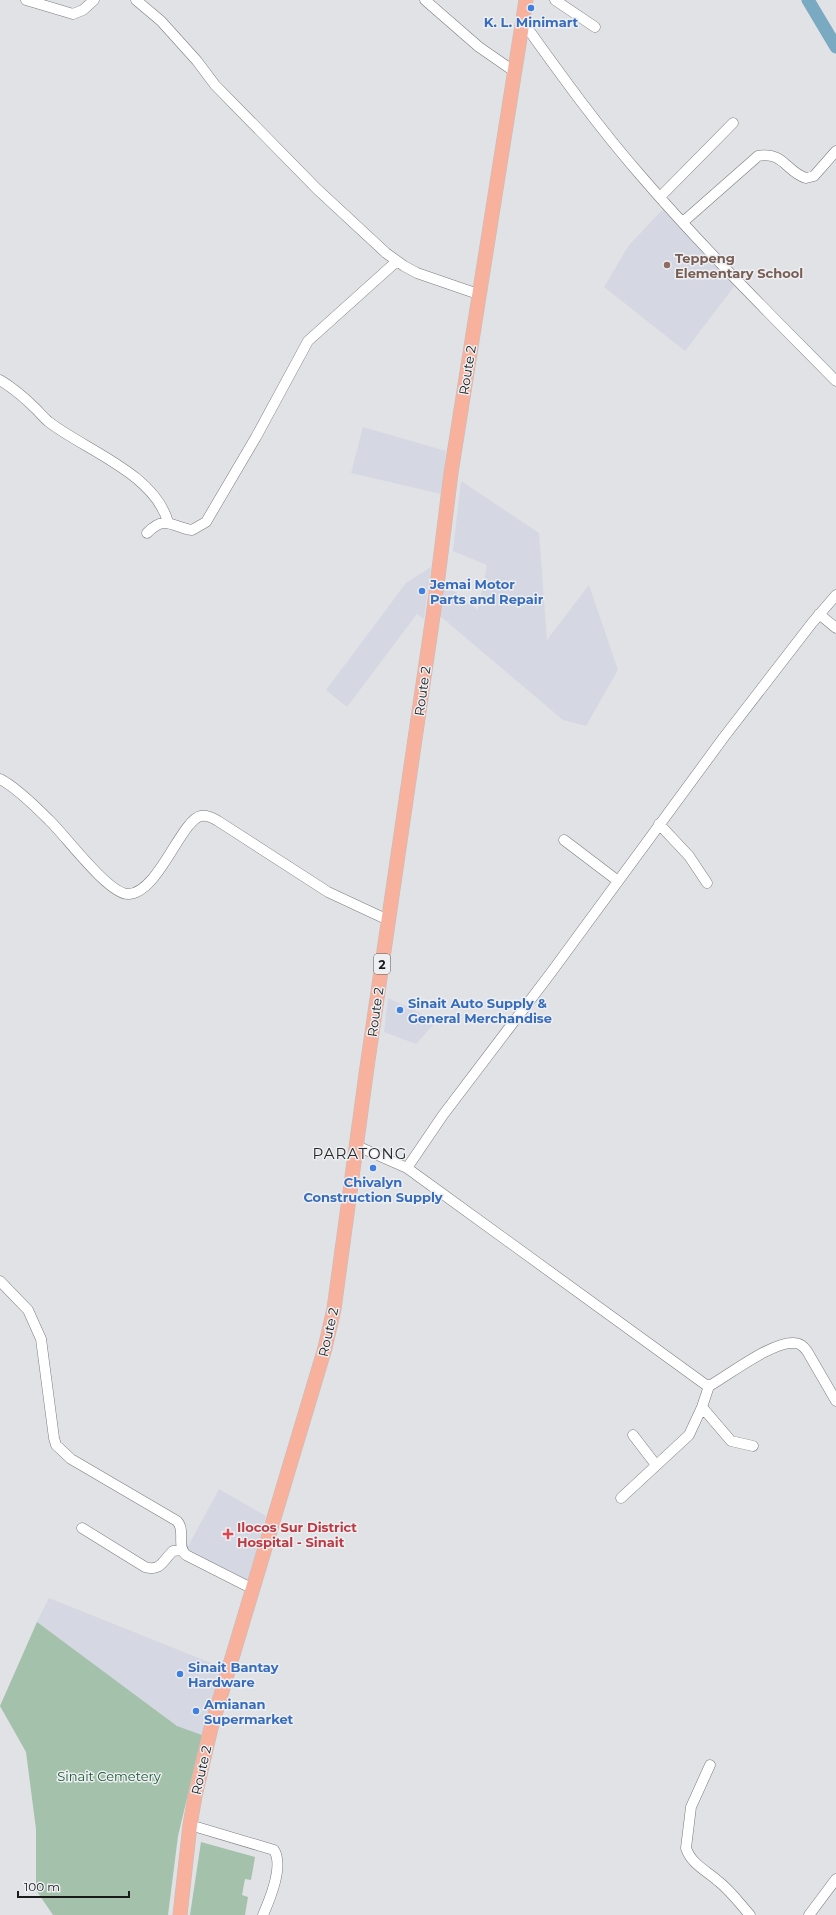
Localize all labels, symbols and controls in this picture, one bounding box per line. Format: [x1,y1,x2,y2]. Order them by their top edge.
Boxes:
marker: K. L. Minimart [526,3,536,13]
place label: K. L. Minimart [484,14,579,30]
place label: Teppeng Elementary School [675,250,803,281]
marker: Teppeng Elementary School [662,260,672,270]
street label: Route 2 [455,344,479,396]
place label: Jemai Motor Parts and Repair [429,576,544,607]
marker: Jemai Motor Parts and Repair [417,586,427,596]
street label: Route 2 [411,665,433,717]
road number: 2 [374,954,390,974]
street label: Route 2 [364,986,386,1038]
place label: Sinait Auto Supply & General Merchandise [408,995,552,1026]
marker: Sinait Auto Supply & General Merchandise [395,1005,405,1015]
district label: PARATONG [313,1144,407,1163]
marker: Chivalyn Construction Supply [368,1163,378,1173]
place label: Chivalyn Construction Supply [303,1174,443,1205]
street label: Route 2 [315,1306,341,1358]
place label: Ilocos Sur District Hospital - Sinait [237,1519,357,1550]
marker: Ilocos Sur District Hospital - Sinait [222,1528,234,1540]
place label: Sinait Bantay Hardware [188,1659,279,1690]
marker: Sinait Bantay Hardware [175,1669,185,1679]
place label: Amianan Supermarket [203,1696,294,1727]
marker: Amianan Supermarket [191,1706,201,1716]
street label: Route 2 [188,1744,214,1796]
park label: Sinait Cemetery [57,1768,162,1784]
scale bar [18,1873,129,1899]
text: 100 m [24,1879,60,1894]

